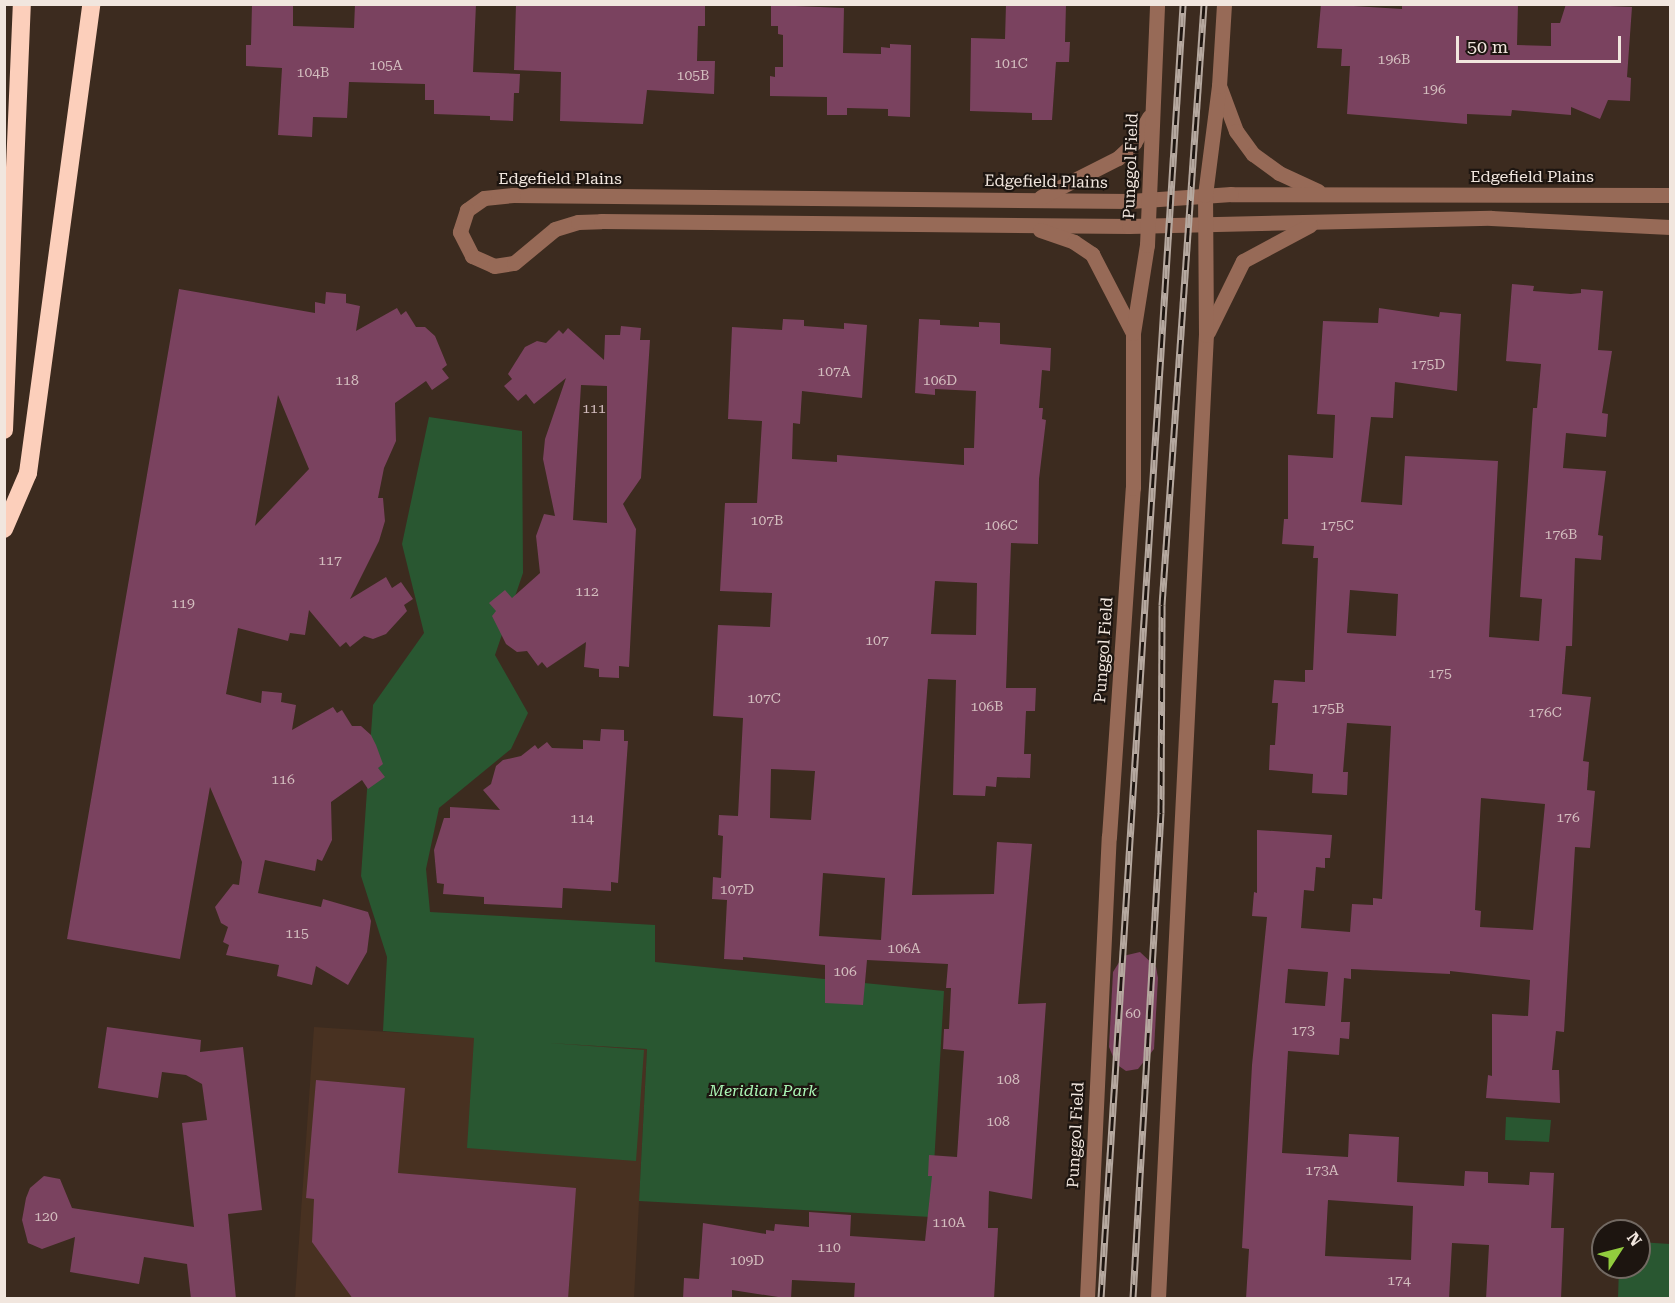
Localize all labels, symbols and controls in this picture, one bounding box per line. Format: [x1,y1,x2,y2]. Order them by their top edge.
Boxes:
scale bar [1459,24,1624,62]
text: 50 m [1467,36,1508,57]
house number: 196B [1378,51,1410,67]
house number: 101C [994,55,1028,71]
house number: 105A [369,57,403,73]
house number: 104B [297,64,329,80]
house number: 105B [677,67,709,83]
house number: 196 [1422,81,1446,97]
street label: Punggol Field [1120,113,1142,219]
street label: Edgefield Plains [1470,167,1594,187]
street label: Edgefield Plains [498,169,622,189]
street label: Edgefield Plains [984,171,1108,193]
house number: 175D [1411,356,1445,372]
house number: 107A [817,363,851,379]
house number: 118 [335,372,359,388]
house number: 106D [923,372,957,388]
house number: 111 [582,400,606,416]
house number: 107B [751,512,783,528]
house number: 106C [984,517,1018,533]
house number: 175C [1320,517,1354,533]
house number: 176B [1545,526,1577,542]
house number: 117 [318,552,342,568]
house number: 112 [575,583,599,599]
house number: 119 [171,595,195,611]
street label: Punggol Field [1091,596,1117,704]
house number: 107 [865,632,889,648]
house number: 175 [1428,665,1452,681]
house number: 107C [747,690,781,706]
house number: 106B [971,698,1003,714]
house number: 175B [1312,700,1344,716]
house number: 176C [1528,704,1562,720]
house number: 116 [271,771,295,787]
house number: 176 [1556,809,1580,825]
house number: 114 [570,810,594,826]
house number: 107D [720,881,754,897]
house number: 115 [285,925,309,941]
house number: 106A [887,940,921,956]
house number: 106 [833,963,857,979]
house number: 60 [1125,1005,1141,1021]
house number: 173 [1291,1022,1315,1038]
house number: 108 [996,1071,1020,1087]
park label: Meridian Park [709,1081,817,1101]
street label: Punggol Field [1064,1082,1088,1188]
house number: 108 [986,1113,1010,1129]
house number: 173A [1305,1162,1339,1178]
house number: 120 [34,1208,58,1224]
house number: 110A [932,1214,966,1230]
north arrow [1591,1219,1651,1279]
text: N [1623,1229,1646,1250]
house number: 110 [817,1239,841,1255]
house number: 109D [730,1252,764,1268]
house number: 174 [1387,1272,1411,1288]

